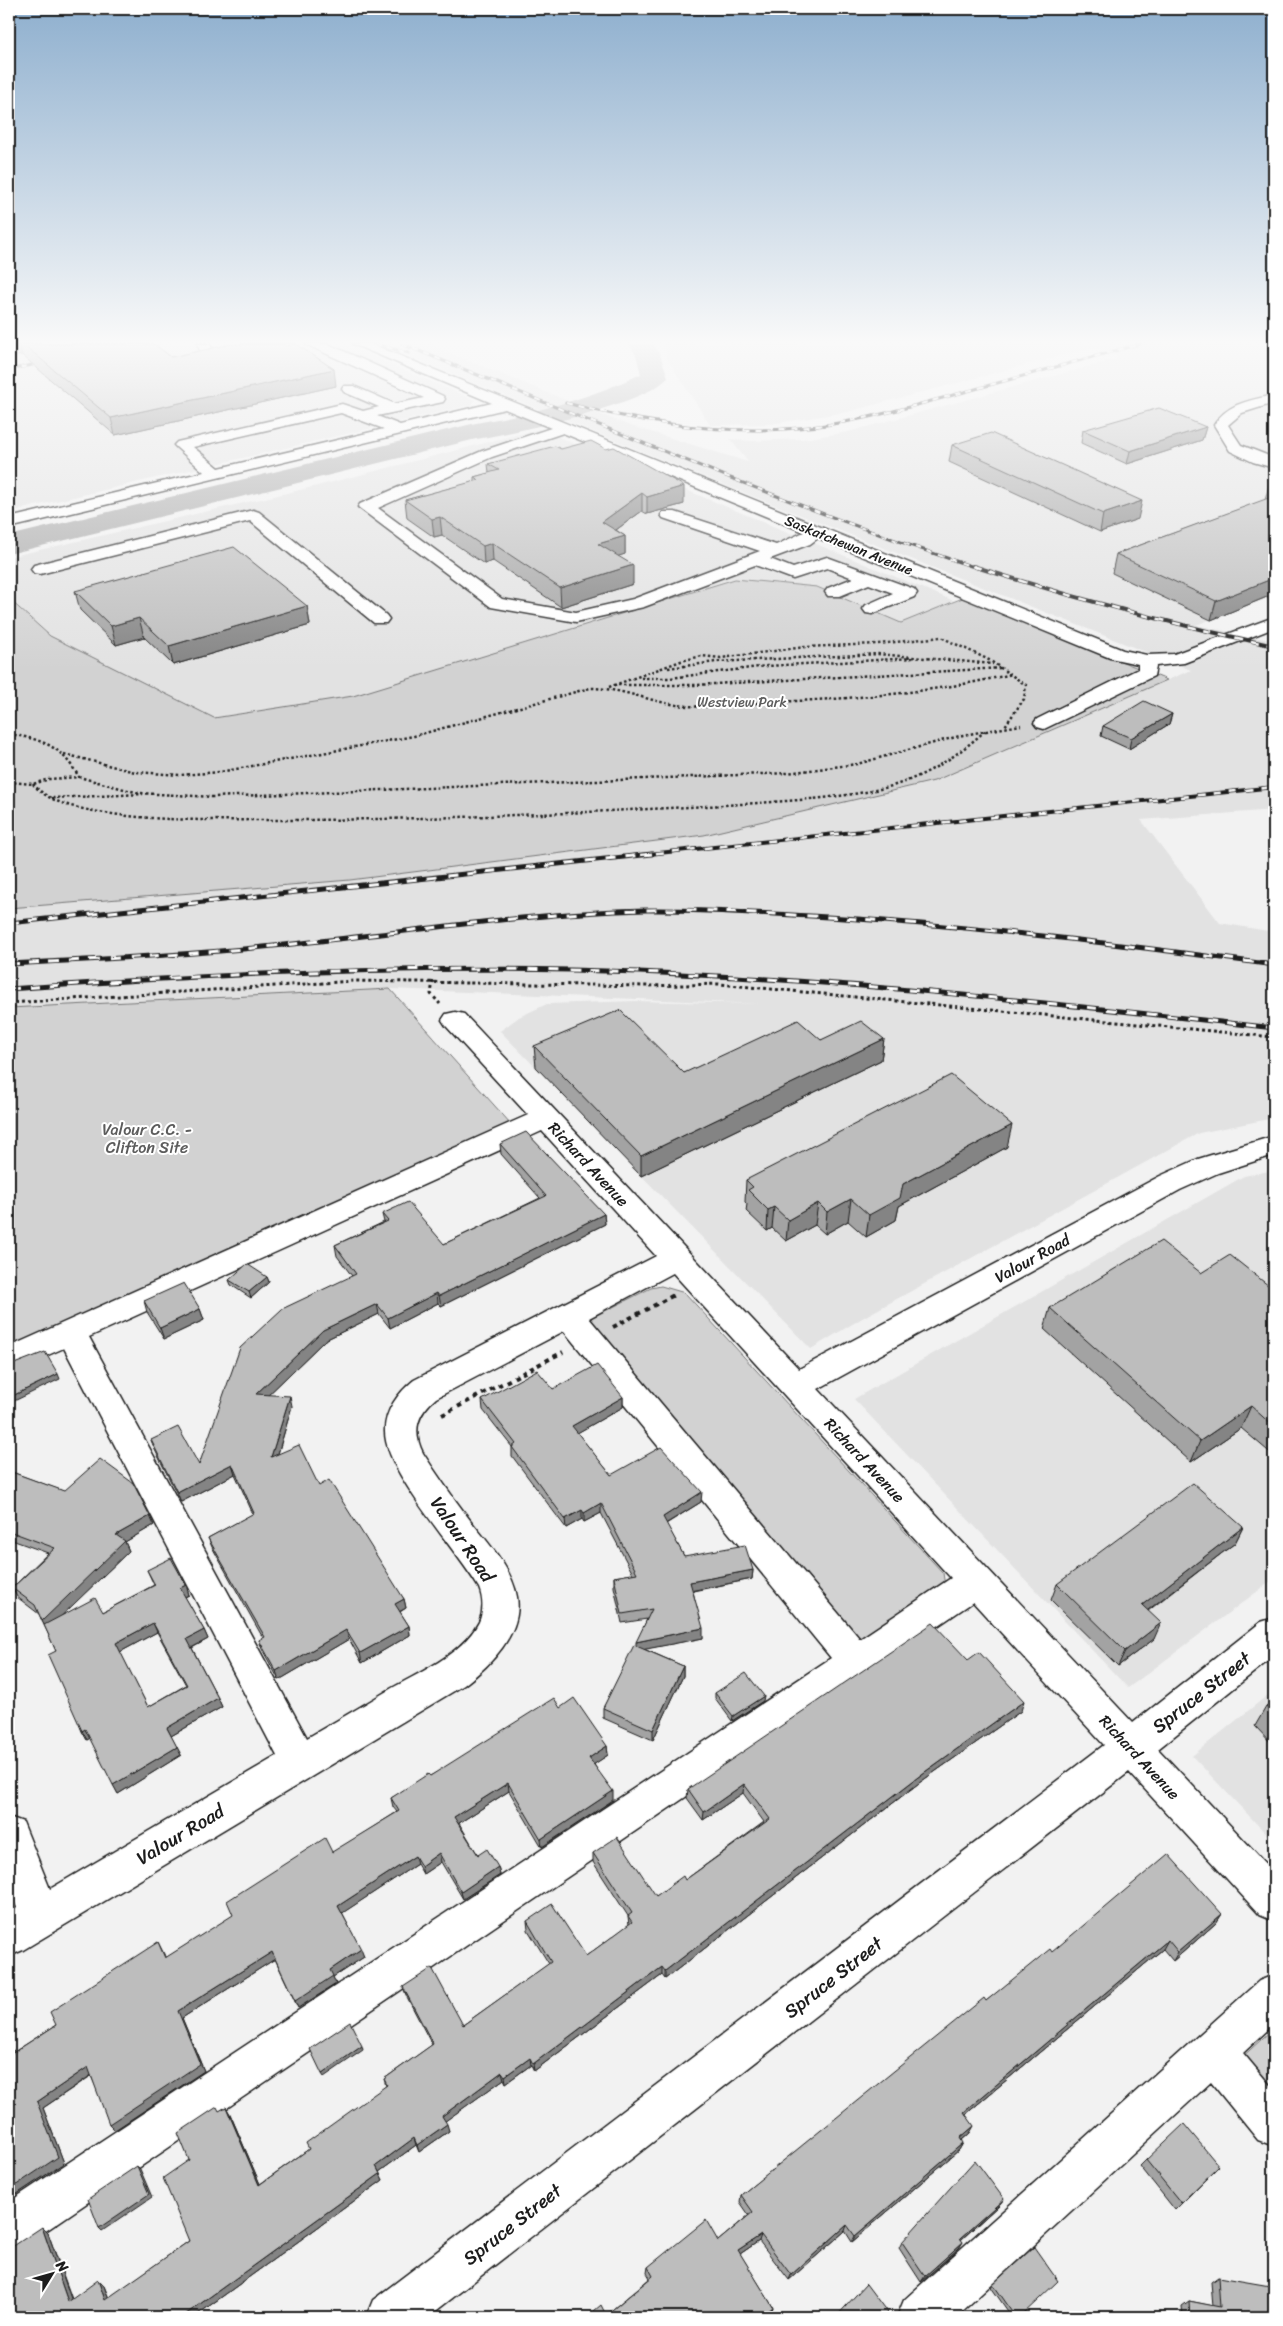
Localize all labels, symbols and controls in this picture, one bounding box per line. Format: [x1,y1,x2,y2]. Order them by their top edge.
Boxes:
street label: Saskatchewan Avenue [781,508,917,583]
park label: Westview Park [697,690,787,715]
park label: Valour C.C. - Clifton Site [102,1115,192,1162]
street label: Richard Avenue [541,1115,636,1214]
street label: Valour Road [989,1225,1077,1291]
street label: Richard Avenue [817,1411,912,1510]
street label: Valour Road [421,1489,505,1591]
street label: Spruce Street [1144,1642,1259,1742]
street label: Richard Avenue [1092,1708,1187,1807]
street label: Valour Road [130,1794,233,1874]
street label: Spruce Street [776,1927,891,2027]
street label: Spruce Street [455,2174,570,2274]
north arrow [28,2248,78,2298]
text: N [48,2254,75,2278]

